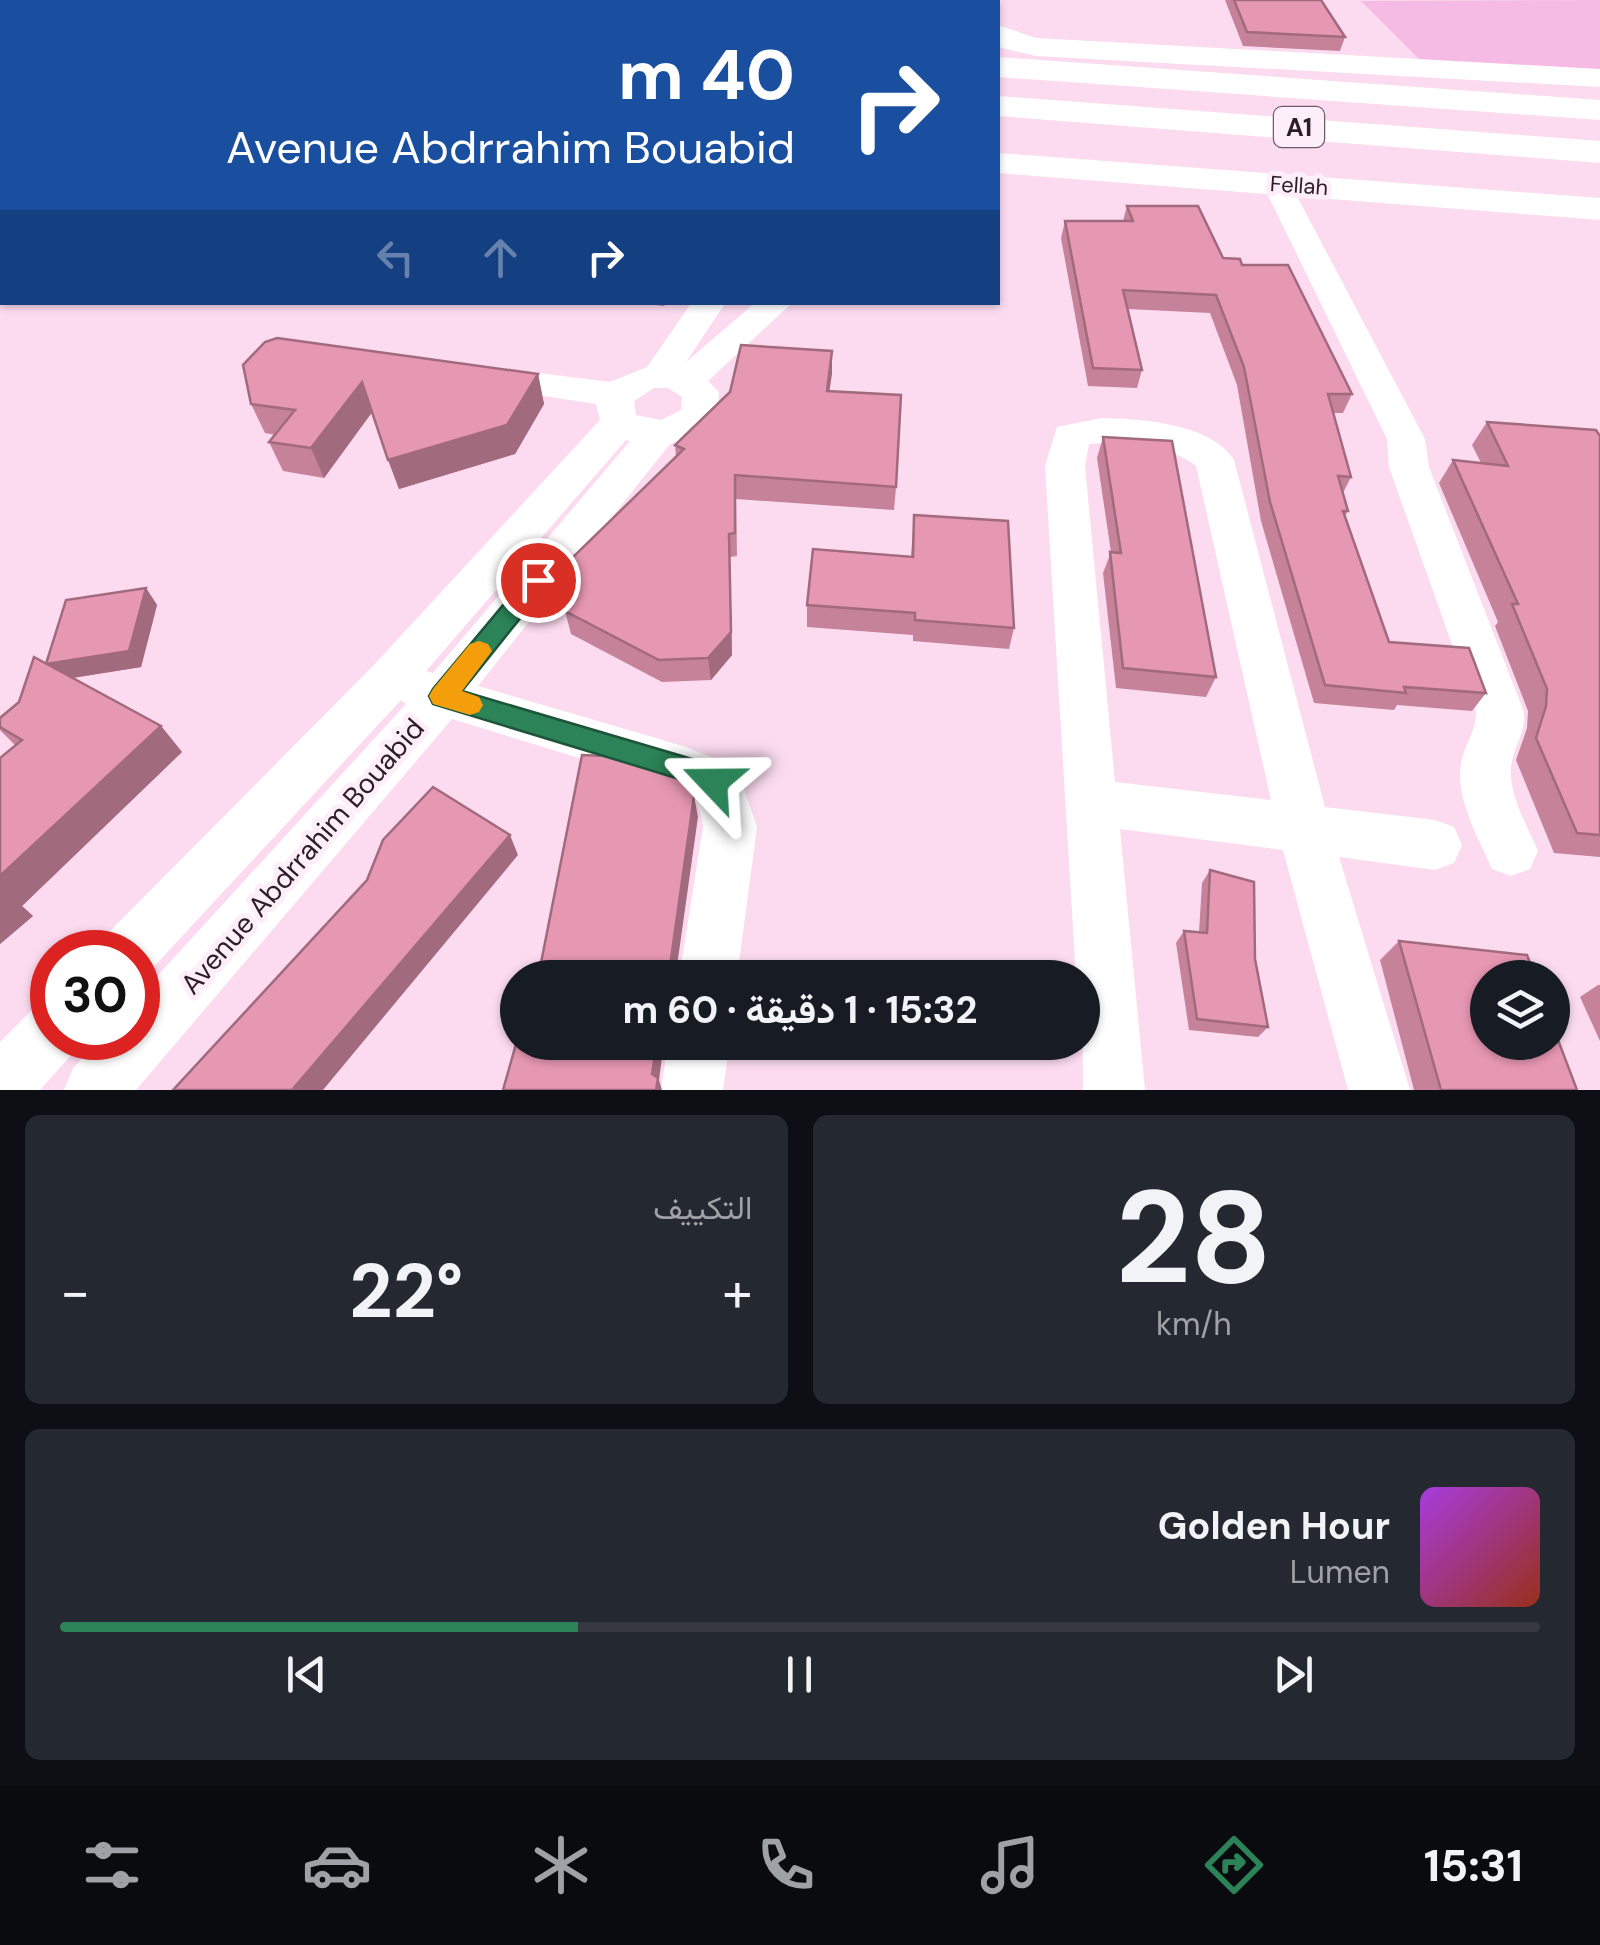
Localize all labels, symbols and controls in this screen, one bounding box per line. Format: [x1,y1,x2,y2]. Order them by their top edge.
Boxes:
text: 40 m [618,30,795,121]
icon: right [830,40,960,170]
road number: A1 [1274,107,1324,147]
text: Avenue Abdrrahim Bouabid [226,118,795,177]
street label: Fellah [1269,169,1329,202]
icon: left [368,230,423,285]
icon: ahead [473,230,528,285]
icon: right [578,230,633,285]
pin [496,538,581,623]
icon: arrive [511,553,566,608]
street label: Avenue Abdrrahim Bouabid [172,711,432,1002]
position arrow [661,730,765,834]
speed limit sign: 30 [30,930,160,1060]
map controls [1470,960,1570,1060]
button: layers [1470,960,1570,1060]
text: 15:32 · 1 دقيقة · 60 m [623,985,977,1035]
text: 28 [1116,1153,1272,1322]
text: التكييف [653,1187,753,1229]
text: 22° [349,1243,463,1340]
text: − [60,1256,90,1328]
text: + [722,1256,753,1328]
text: km/h [1156,1303,1232,1345]
text: Golden Hour [1158,1501,1390,1551]
text: Lumen [1290,1551,1390,1593]
icon: previous [279,1647,334,1702]
icon: pause [772,1647,827,1702]
icon: next [1266,1647,1321,1702]
icon: filters [77,1830,147,1900]
icon: car [302,1830,372,1900]
icon: climate [526,1830,596,1900]
icon: phone [751,1830,821,1900]
icon: music [975,1830,1045,1900]
icon: directions [1199,1830,1269,1900]
text: 15:31 [1424,1836,1523,1895]

